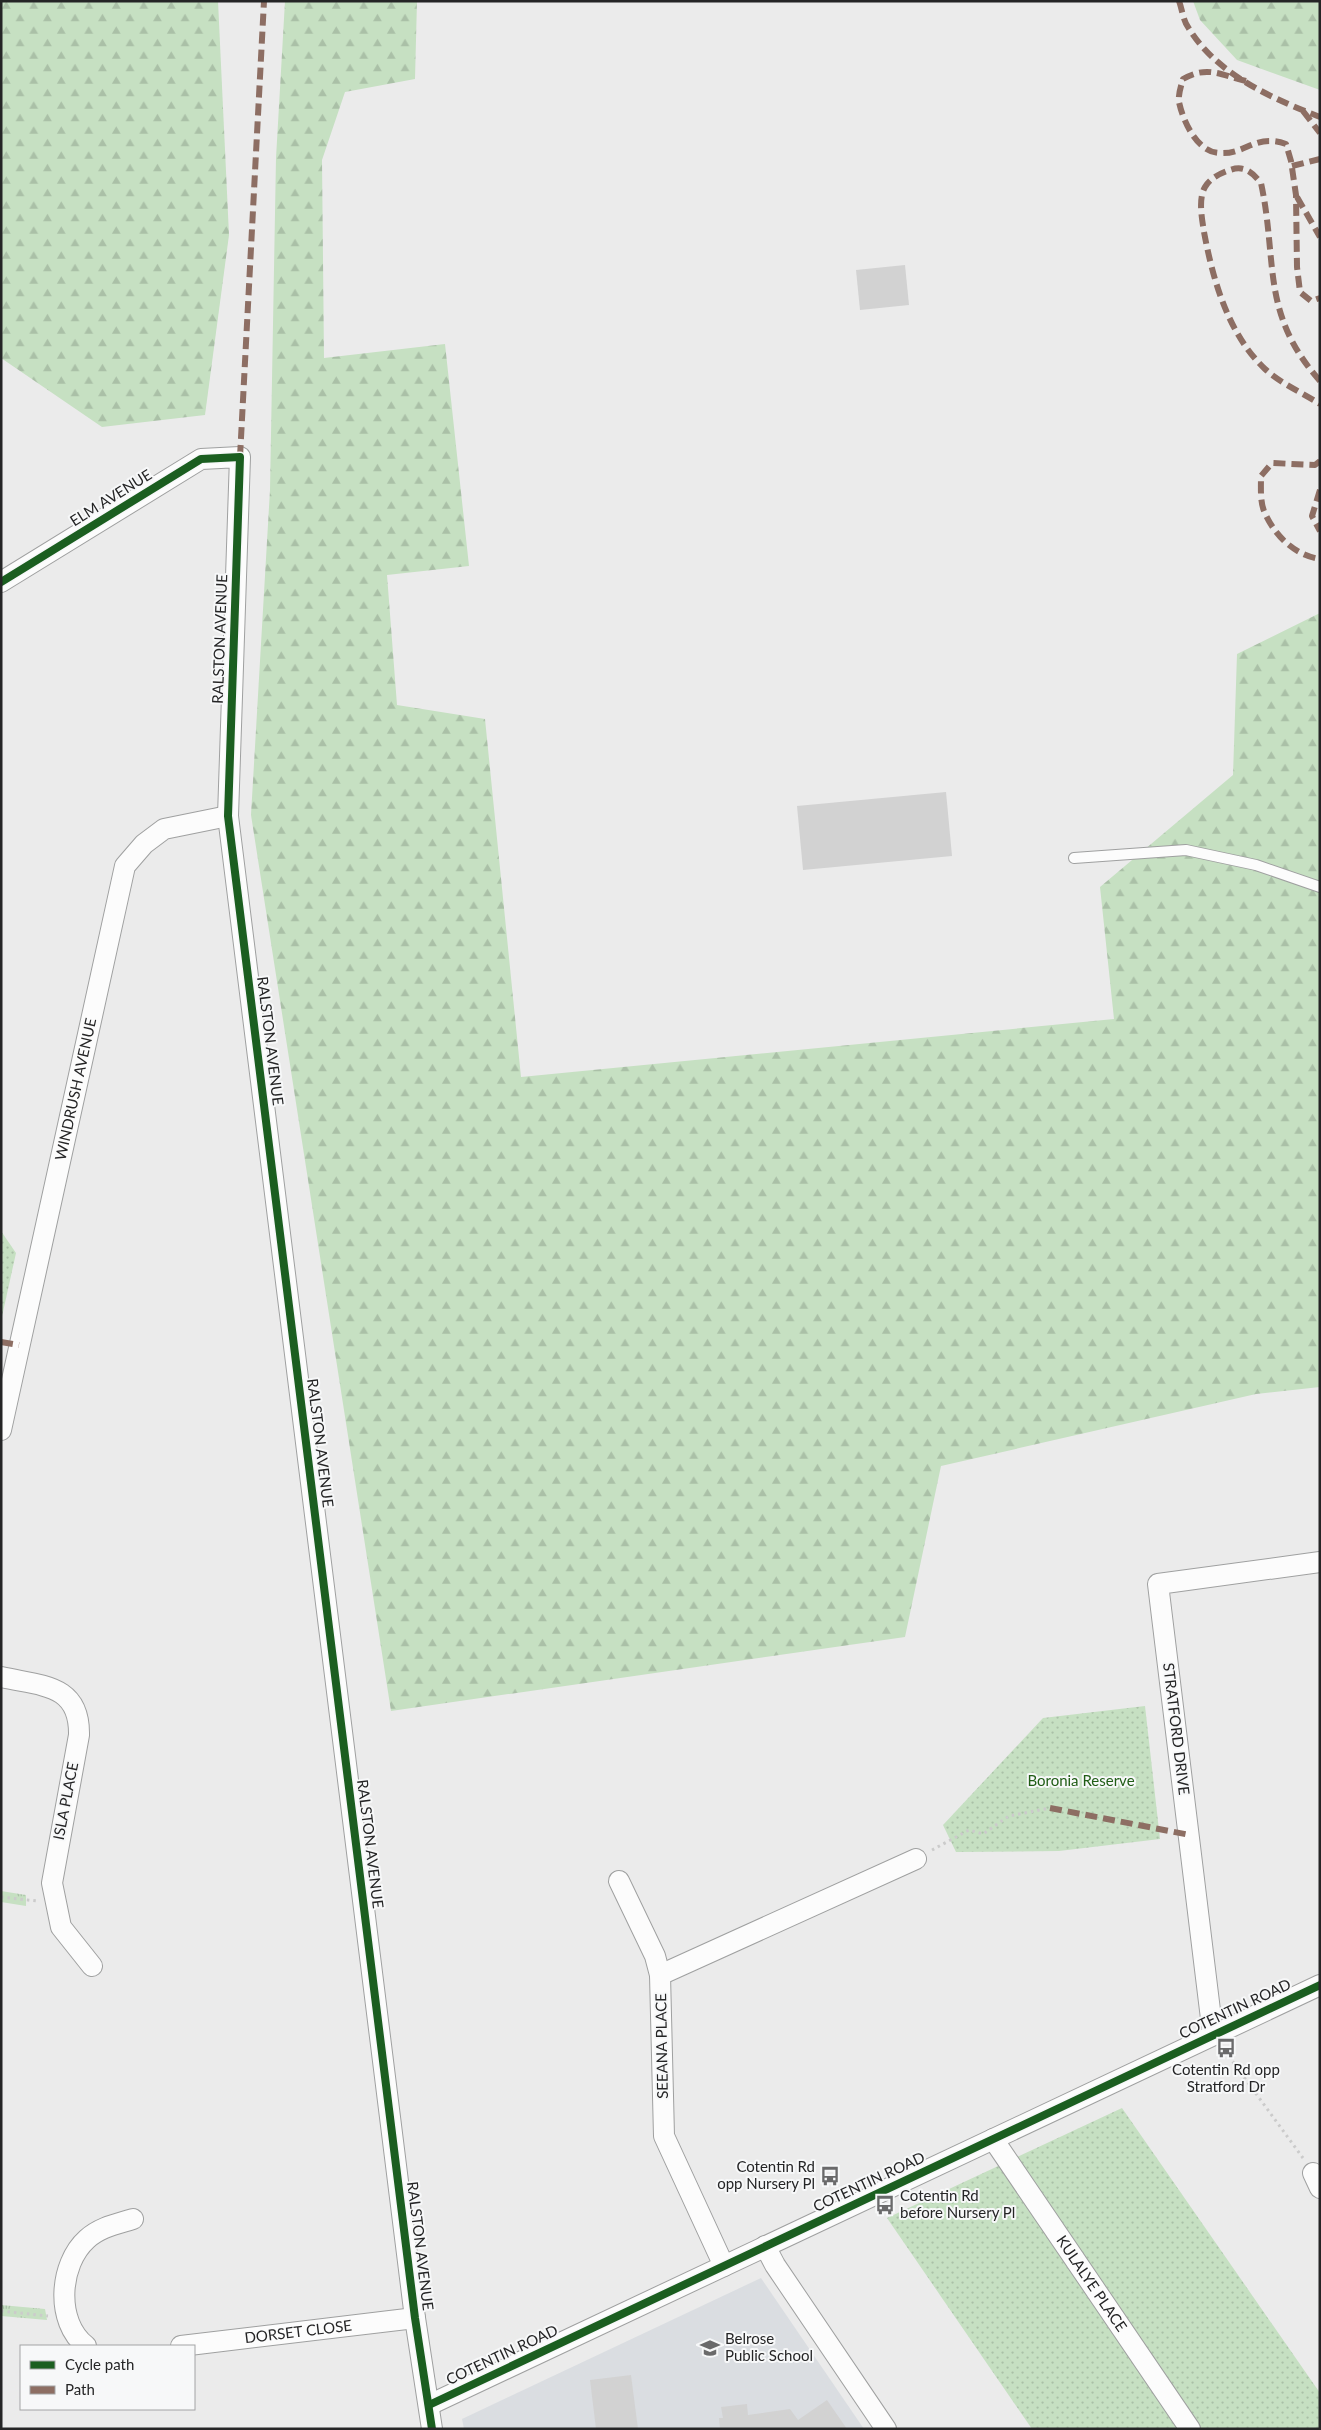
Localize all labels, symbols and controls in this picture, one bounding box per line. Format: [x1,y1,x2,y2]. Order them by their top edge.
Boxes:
street label: ELM AVENUE [66,465,155,529]
street label: RALSTON AVENUE [208,574,230,704]
street label: RALSTON AVENUE [254,975,288,1106]
street label: WINDRUSH AVENUE [51,1016,99,1162]
street label: RALSTON AVENUE [304,1377,338,1508]
street label: STRATFORD DRIVE [1160,1662,1194,1796]
street label: ISLA PLACE [49,1760,81,1841]
park label: Boronia Reserve [1027,1771,1135,1789]
street label: RALSTON AVENUE [354,1778,388,1909]
street label: COTENTIN ROAD [1176,1974,1293,2042]
street label: SEEANA PLACE [651,1993,671,2099]
bus stop icon: Cotentin Rd opp Stratford Dr [1215,2037,1237,2059]
place label: Cotentin Rd opp Stratford Dr [1172,2060,1280,2095]
street label: COTENTIN ROAD [810,2147,927,2215]
place label: Cotentin Rd opp Nursery Pl [717,2157,815,2192]
bus stop icon: Cotentin Rd opp Nursery Pl [819,2165,841,2187]
street label: RALSTON AVENUE [404,2180,438,2311]
place label: Cotentin Rd before Nursery Pl [900,2186,1015,2221]
bus stop icon: Cotentin Rd before Nursery Pl [874,2194,896,2216]
street label: KULALYE PLACE [1053,2232,1131,2335]
street label: DORSET CLOSE [243,2316,353,2346]
street label: COTENTIN ROAD [443,2320,560,2388]
place label: Belrose Public School [725,2329,813,2364]
school or university icon: Belrose Public School [699,2337,721,2359]
legend [20,2345,195,2410]
text: Cycle path [65,2355,134,2373]
text: Path [65,2380,95,2398]

